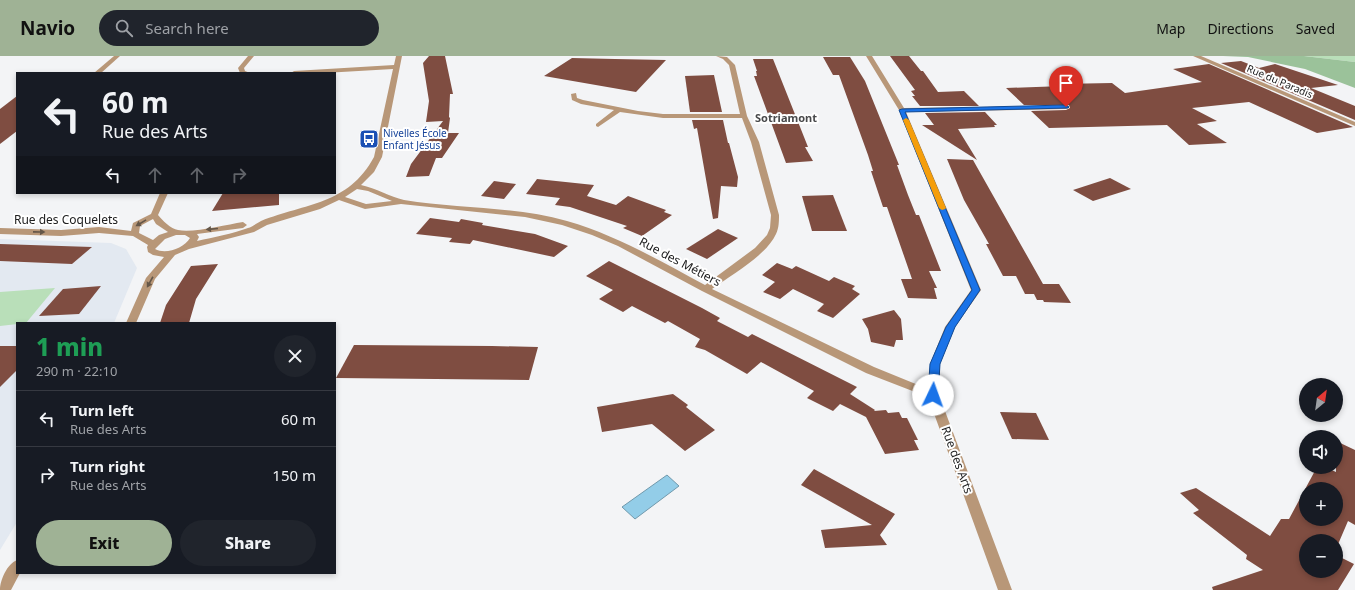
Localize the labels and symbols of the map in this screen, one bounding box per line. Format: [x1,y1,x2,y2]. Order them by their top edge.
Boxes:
street label: Rue du Paradis [1245,61,1315,101]
pin [1049,66,1083,107]
district label: Sotriamont [755,110,817,125]
place label: Nivelles École Enfant Jésus [383,126,447,152]
bus stop icon: Nivelles École Enfant Jésus [358,128,380,150]
street label: Rue des Coquelets [14,211,118,228]
one-way arrow [136,219,147,226]
one-way arrow [206,226,218,233]
one-way arrow [33,229,46,235]
street label: Rue des Métiers [636,233,724,290]
one-way arrow [147,276,154,287]
position arrow [912,374,954,416]
north arrow [1299,378,1343,422]
street label: Rue des Arts [937,424,978,496]

